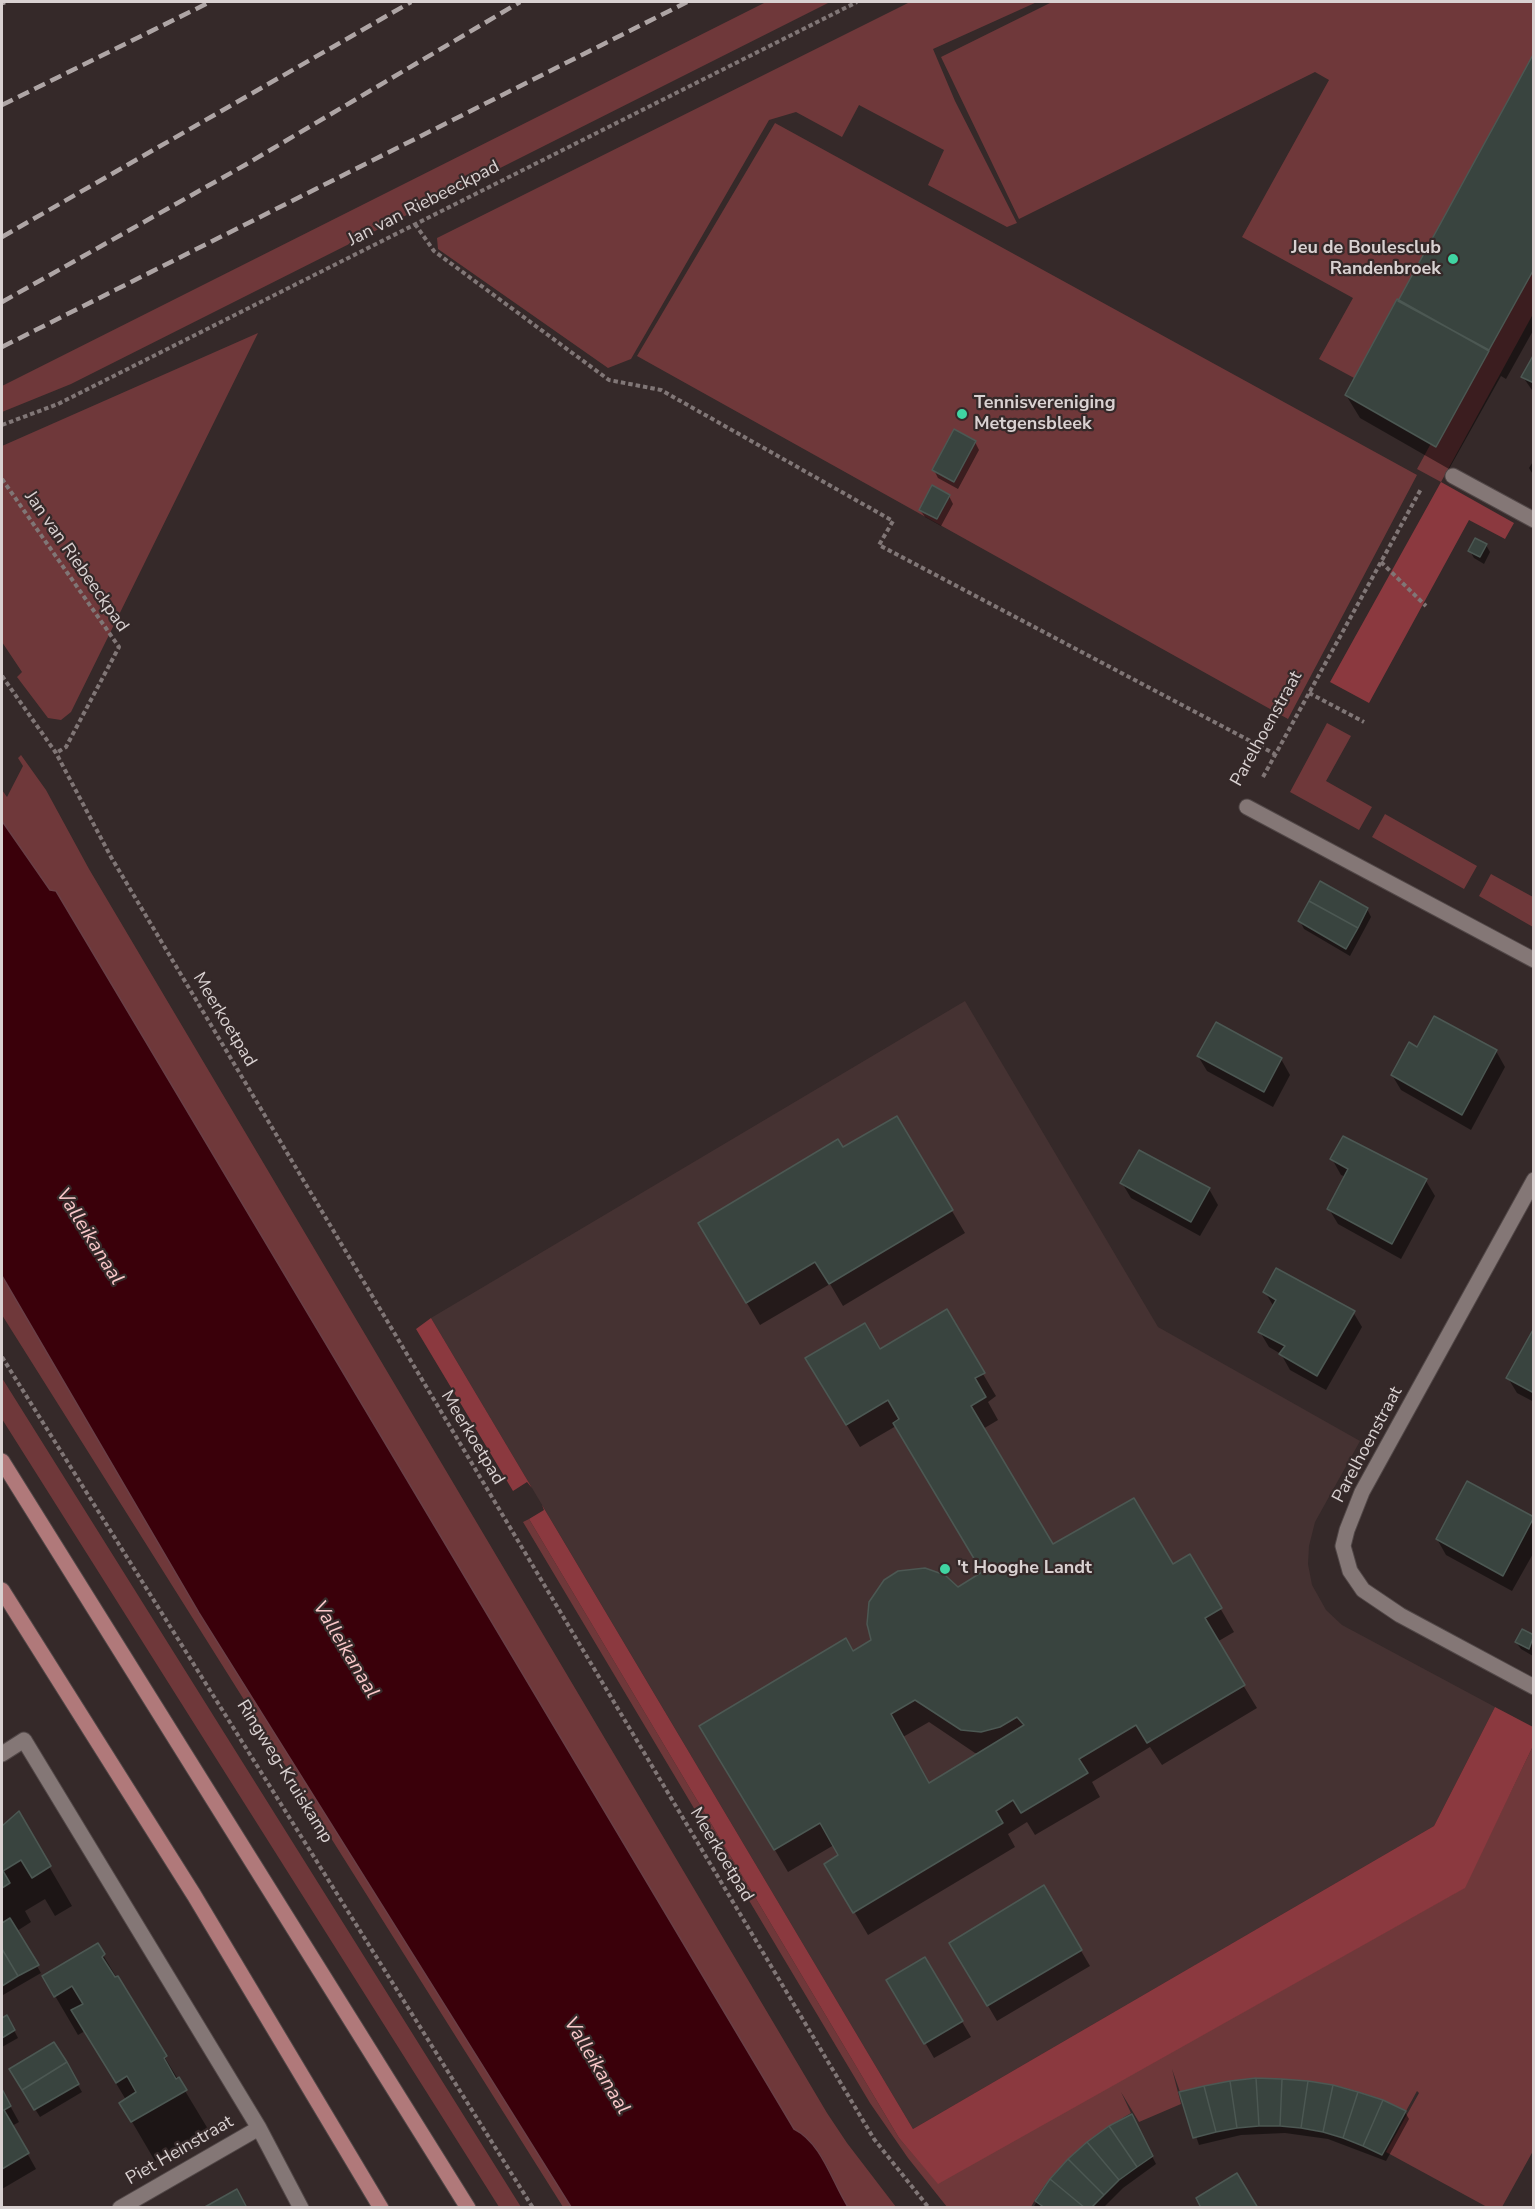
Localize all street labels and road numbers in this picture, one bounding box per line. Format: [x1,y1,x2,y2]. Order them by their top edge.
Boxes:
street label: Jan van Riebeeckpad [345,156,503,252]
street label: Jan van Riebeeckpad [19,487,133,637]
street label: Parelhoenstraat [1226,668,1308,790]
street label: Meerkoetpad [187,969,261,1071]
street label: Parelhoenstraat [1328,1383,1408,1507]
street label: Meerkoetpad [435,1387,509,1489]
street label: Ringweg-Kruiskamp [231,1696,337,1848]
street label: Meerkoetpad [684,1804,758,1906]
street label: Piet Heinstraat [122,2112,238,2190]

